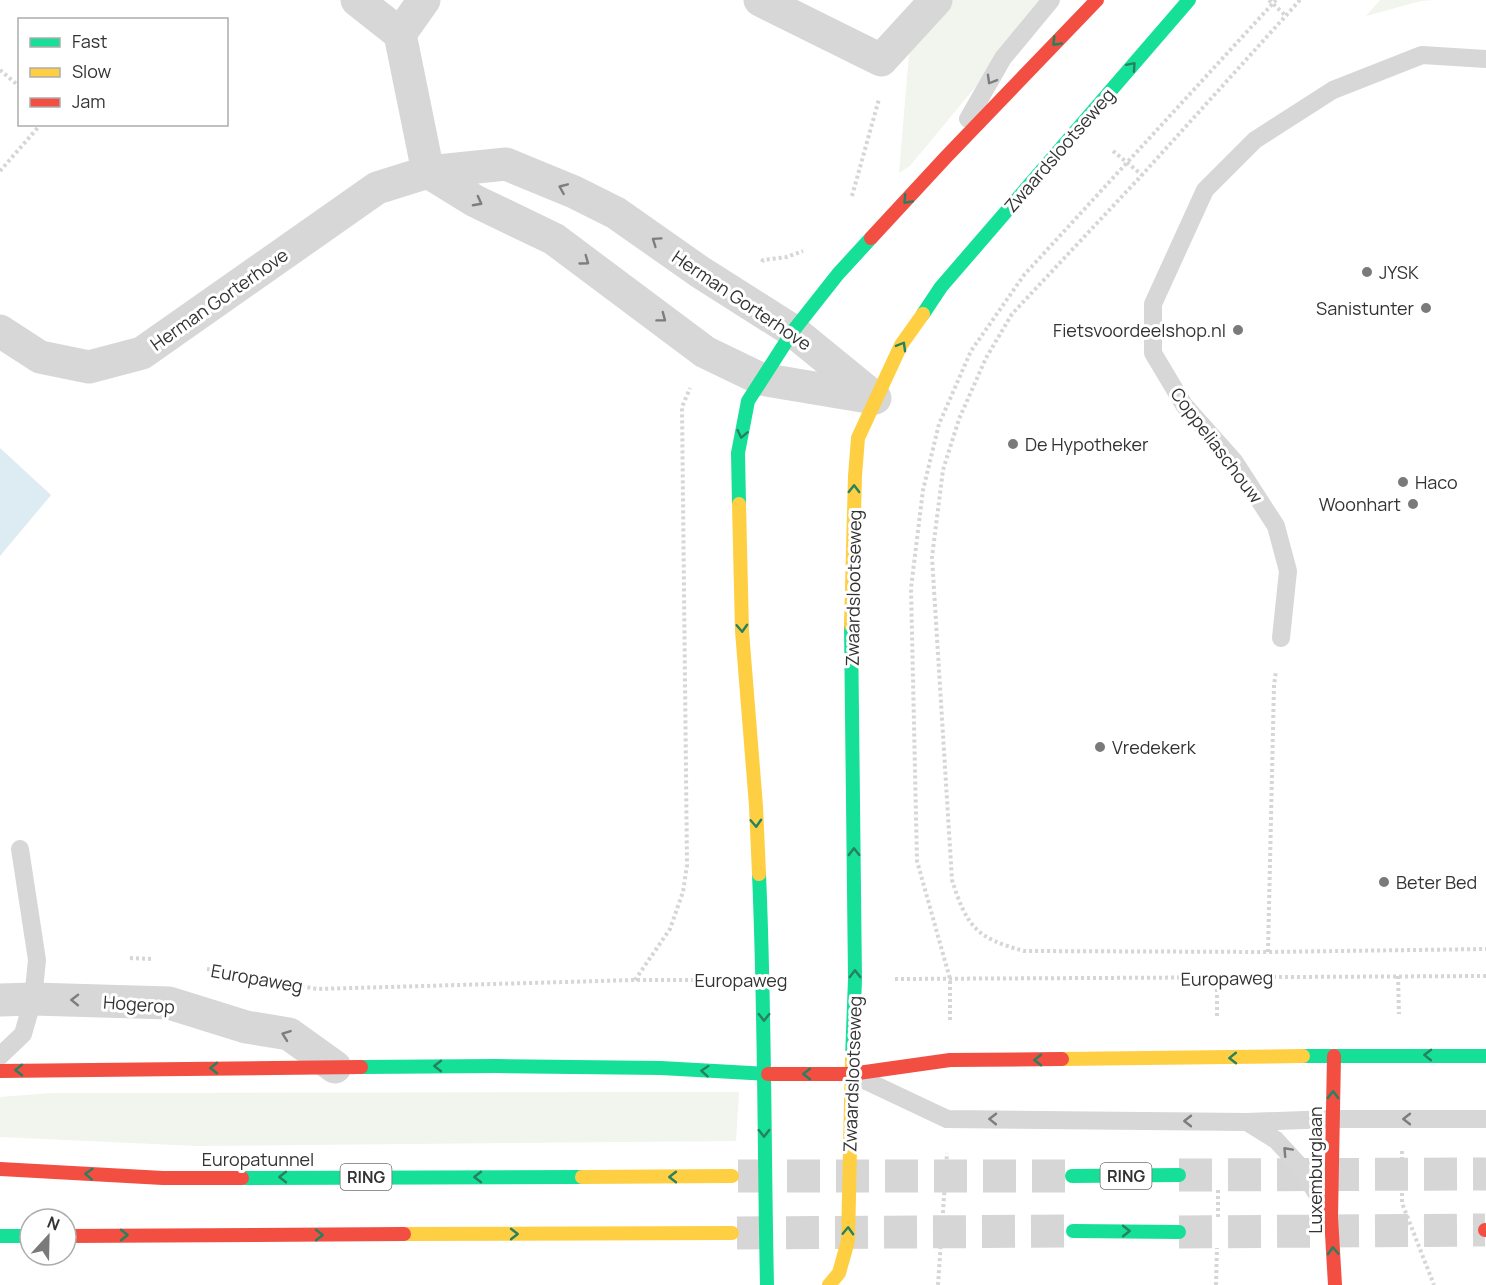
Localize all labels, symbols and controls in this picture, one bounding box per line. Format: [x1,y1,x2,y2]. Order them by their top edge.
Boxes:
legend [18,18,228,126]
text: Fast [72,29,107,53]
one-way arrow [1052,36,1063,46]
text: Slow [72,59,112,83]
one-way arrow [1125,62,1136,73]
one-way arrow [986,74,998,84]
street label: Zwaardslootseweg [999,83,1119,217]
text: Jam [72,89,106,113]
one-way arrow [558,183,569,195]
one-way arrow [903,193,914,204]
one-way arrow [472,195,482,206]
one-way arrow [651,237,662,248]
street label: Herman Gorterhove [145,242,293,356]
street label: Herman Gorterhove [668,245,816,355]
one-way arrow [578,254,589,265]
place label: JYSK [1379,260,1419,284]
marker: JYSK [1360,265,1374,279]
place label: Sanistunter [1316,296,1414,320]
marker: Sanistunter [1419,301,1433,315]
one-way arrow [655,311,666,322]
place label: Fietsvoordeelshop.nl [1053,318,1226,342]
marker: Fietsvoordeelshop.nl [1231,323,1245,337]
one-way arrow [895,342,906,352]
street label: Coppeliaschouw [1166,382,1269,508]
one-way arrow [736,428,749,438]
place label: De Hypotheker [1025,432,1149,456]
marker: De Hypotheker [1006,437,1020,451]
place label: Haco [1415,470,1458,494]
marker: Haco [1396,475,1410,489]
one-way arrow [848,484,861,493]
place label: Woonhart [1319,492,1401,516]
marker: Woonhart [1406,497,1420,511]
street label: Zwaardslootseweg [840,509,866,667]
one-way arrow [736,624,749,633]
place label: Vredekerk [1112,735,1197,759]
marker: Vredekerk [1093,740,1107,754]
one-way arrow [750,818,763,827]
one-way arrow [847,847,860,856]
place label: Beter Bed [1396,870,1477,894]
marker: Beter Bed [1377,875,1391,889]
street label: Europaweg [209,958,305,998]
street label: Europaweg [1180,965,1274,991]
street label: Europaweg [695,968,787,992]
one-way arrow [849,969,861,978]
street label: Hogerop [102,990,176,1018]
one-way arrow [71,994,80,1007]
street label: Zwaardslootseweg [837,995,867,1153]
one-way arrow [758,1013,770,1022]
one-way arrow [282,1030,292,1043]
one-way arrow [1423,1049,1432,1061]
one-way arrow [1228,1052,1237,1064]
one-way arrow [1033,1054,1042,1066]
one-way arrow [433,1060,442,1072]
one-way arrow [209,1062,218,1074]
one-way arrow [14,1064,23,1076]
one-way arrow [700,1064,709,1077]
one-way arrow [802,1068,811,1080]
one-way arrow [1327,1091,1339,1100]
street label: Luxemburglaan [1303,1106,1327,1234]
one-way arrow [989,1113,998,1126]
one-way arrow [1402,1113,1411,1125]
one-way arrow [1184,1115,1193,1127]
one-way arrow [758,1128,770,1137]
street label: Europatunnel [202,1147,314,1171]
one-way arrow [1283,1147,1294,1158]
road number: RING [1100,1163,1152,1189]
road number: RING [340,1164,392,1190]
one-way arrow [84,1167,93,1180]
one-way arrow [279,1171,288,1183]
one-way arrow [474,1171,483,1183]
one-way arrow [669,1171,678,1183]
north arrow [18,1207,78,1267]
text: N [44,1211,63,1235]
one-way arrow [1122,1225,1131,1238]
one-way arrow [842,1227,855,1236]
one-way arrow [510,1228,519,1240]
one-way arrow [120,1229,129,1241]
one-way arrow [315,1229,324,1241]
one-way arrow [1326,1246,1339,1255]

